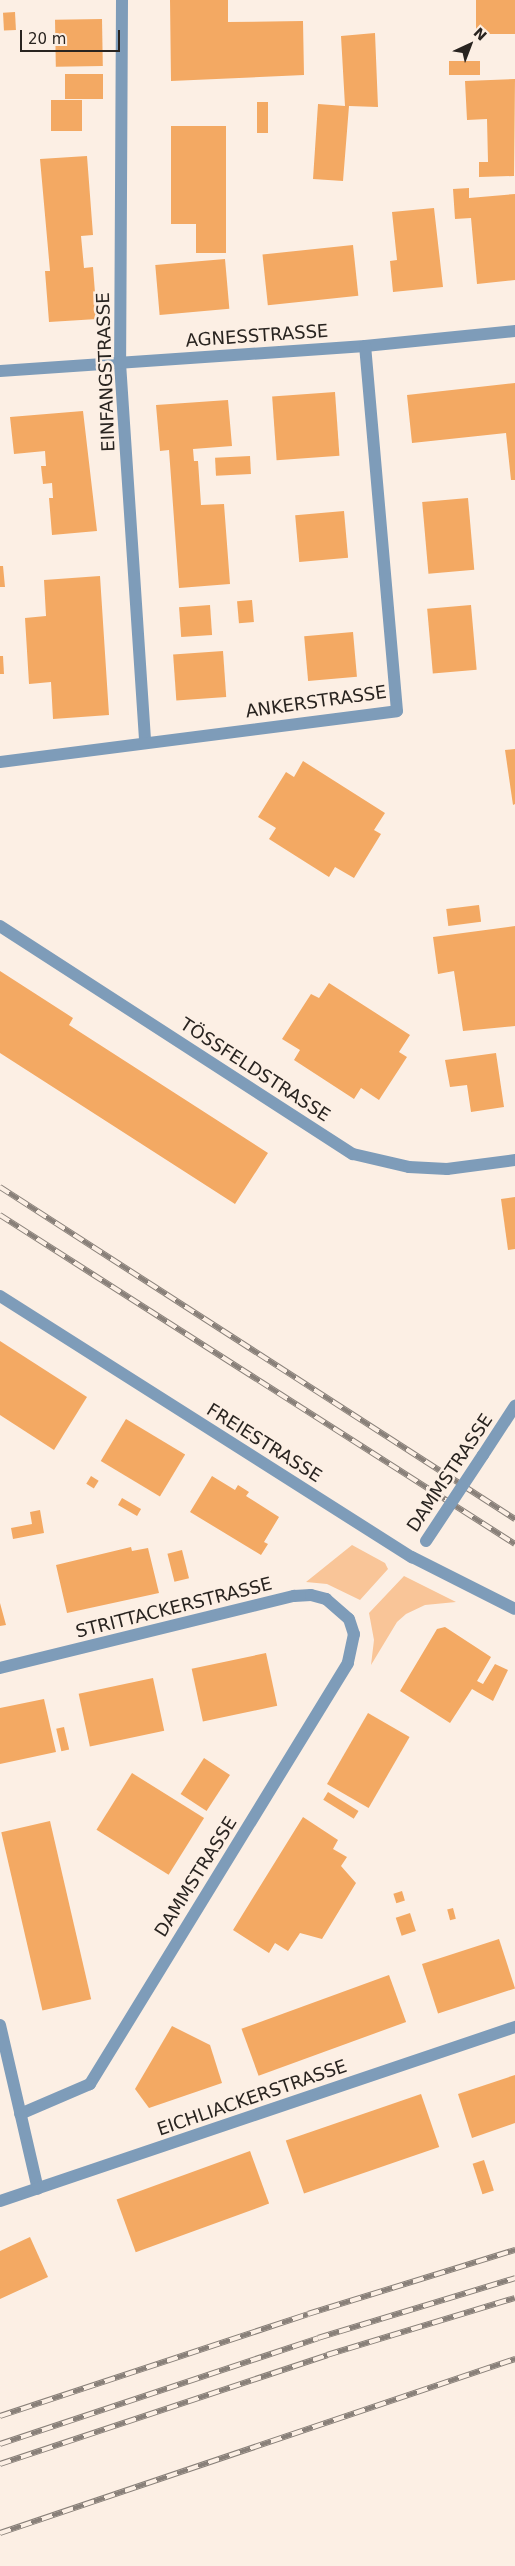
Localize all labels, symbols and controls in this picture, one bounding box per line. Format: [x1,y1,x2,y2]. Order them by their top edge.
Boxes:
scale bar [22,20,122,52]
north arrow [445,20,495,70]
text: N [470,24,490,44]
text: 20 m [28,30,66,48]
street label: EINFANGSTRASSE [92,292,120,452]
street label: AGNESSTRASSE [185,320,329,352]
street label: ANKERSTRASSE [244,681,388,723]
street label: TÖSSFELDSTRASSE [176,1013,334,1127]
street label: FREIESTRASSE [202,1399,326,1487]
street label: DAMMSTRASSE [403,1410,497,1536]
street label: STRITTACKERSTRASSE [74,1573,274,1643]
street label: DAMMSTRASSE [150,1813,242,1941]
street label: EICHLIACKERSTRASSE [154,2055,350,2141]

